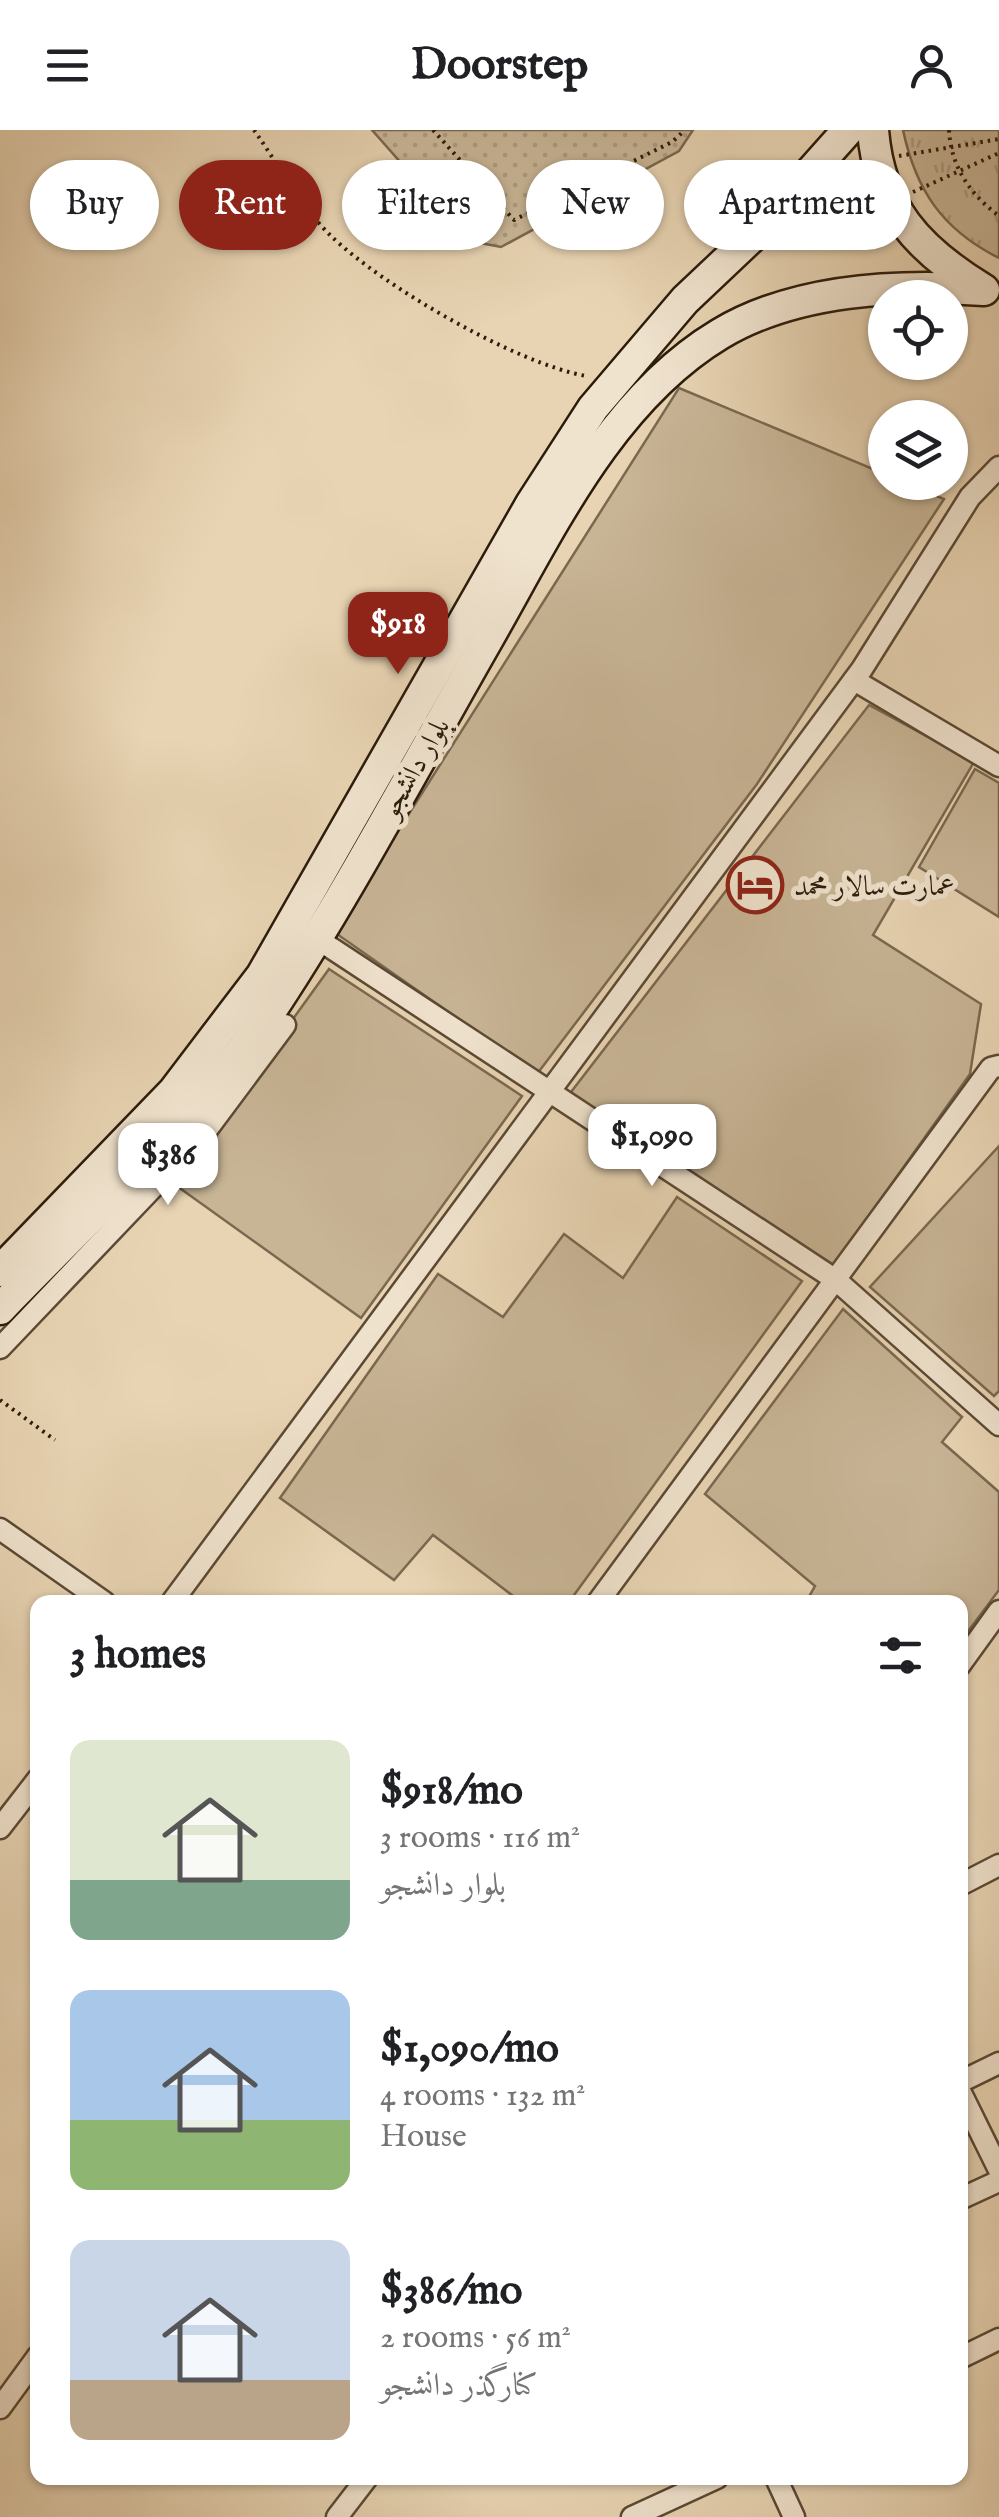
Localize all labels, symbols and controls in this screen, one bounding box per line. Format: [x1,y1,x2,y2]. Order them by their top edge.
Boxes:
text: Doorstep [411,37,588,94]
icon: menu [40,38,95,93]
icon: person [904,38,959,93]
chip: Buy [30,160,159,250]
chip: Rent [179,160,322,250]
chip: Filters [342,160,506,250]
chip: New [526,160,664,250]
chip: Apartment [684,160,911,250]
map controls [868,280,968,500]
button: locate [868,280,968,380]
button: layers [868,400,968,500]
pin: $918 [339,592,457,677]
text: $918 [370,604,426,645]
street label: بلوار دانشجو [372,712,459,827]
hotel icon: عمارت سالار محمد [725,855,785,915]
place label: عمارت سالار محمد [794,870,955,905]
pin: $1,090 [571,1104,733,1189]
text: $1,090 [610,1116,694,1157]
pin: $386 [109,1123,227,1208]
text: $386 [140,1135,196,1176]
icon: filters [873,1628,928,1683]
text: 3 homes [70,1629,206,1682]
text: $918/mo [380,1765,523,1818]
icon: home [150,1780,270,1900]
text: 3 rooms · 116 m² [380,1818,580,1859]
text: بلوار دانشجو [380,1866,506,1907]
text: $1,090/mo [380,2023,559,2076]
icon: home [150,2030,270,2150]
text: 4 rooms · 132 m² [380,2076,585,2117]
text: House [380,2117,467,2158]
text: $386/mo [380,2265,522,2318]
icon: home [150,2280,270,2400]
text: 2 rooms · 56 m² [380,2318,571,2359]
text: کنارگذر دانشجو [380,2366,538,2407]

